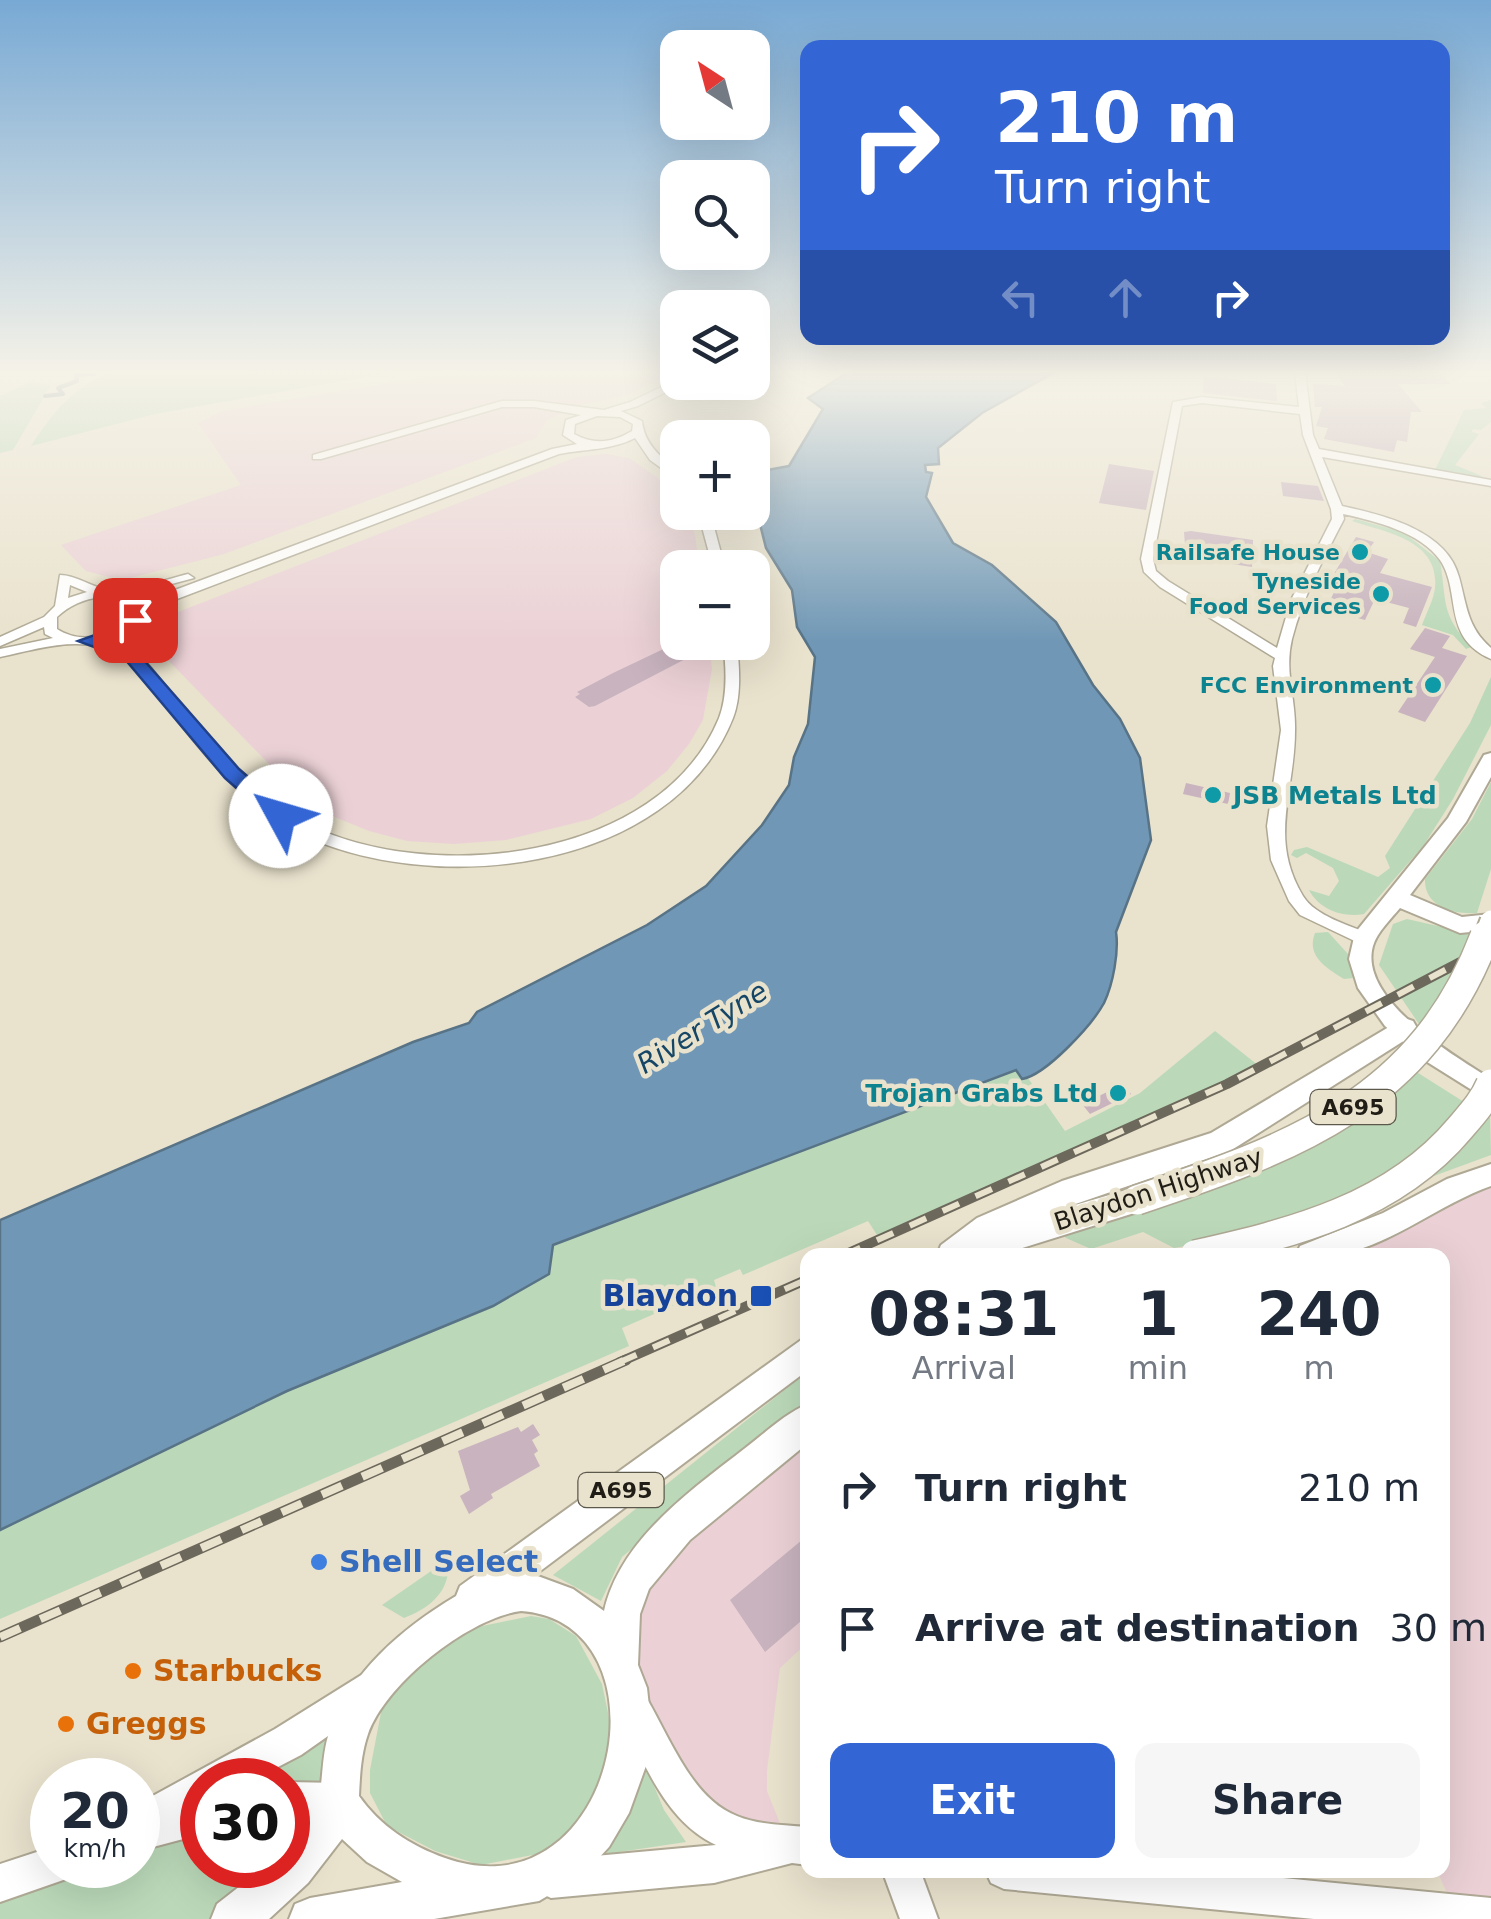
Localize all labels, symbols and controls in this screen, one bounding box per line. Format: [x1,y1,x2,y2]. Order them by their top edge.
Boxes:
north arrow [660,30,770,140]
map controls [660,30,770,660]
text: 210 m [995,77,1238,159]
icon: right [830,80,960,210]
button: search [660,160,770,270]
text: Turn right [995,161,1210,214]
icon: left [993,270,1048,325]
icon: ahead [1098,270,1153,325]
icon: right [1203,270,1258,325]
button: layers [660,290,770,400]
button: + [660,420,770,530]
place label: Railsafe House [1156,540,1340,565]
marker: Railsafe House [1349,541,1371,563]
button: − [660,550,770,660]
place label: Tyneside Food Services [1189,569,1361,619]
pin [93,578,178,663]
marker: Tyneside Food Services [1370,583,1392,605]
icon: arrive [108,593,163,648]
place label: FCC Environment [1200,673,1413,698]
marker: FCC Environment [1422,674,1444,696]
position arrow [229,764,333,868]
place label: JSB Metals Ltd [1231,781,1437,810]
marker: JSB Metals Ltd [1202,784,1224,806]
water label: River Tyne [631,974,774,1081]
place label: Trojan Grabs Ltd [865,1079,1098,1108]
marker: Trojan Grabs Ltd [1107,1082,1129,1104]
road number: A695 [1310,1090,1396,1124]
street label: Blaydon Highway [1050,1142,1266,1237]
place label: Blaydon [603,1278,738,1313]
text: 08:31 [868,1279,1059,1349]
text: 1 [1137,1279,1179,1349]
text: 240 [1256,1279,1382,1349]
marker: Blaydon [748,1283,774,1309]
text: Arrival [912,1349,1016,1387]
text: min [1128,1349,1188,1387]
text: m [1303,1349,1335,1387]
icon: right [830,1461,885,1516]
text: Turn right [915,1466,1127,1510]
text: 210 m [1298,1466,1420,1510]
road number: A695 [578,1473,664,1507]
place label: Shell Select [339,1544,538,1579]
marker: Shell Select [308,1551,330,1573]
icon: arrive [830,1601,885,1656]
text: Arrive at destination [915,1606,1360,1650]
text: 30 m [1390,1606,1487,1650]
place label: Starbucks [153,1653,322,1688]
marker: Starbucks [122,1660,144,1682]
place label: Greggs [86,1706,207,1741]
marker: Greggs [55,1713,77,1735]
button: Exit [830,1743,1115,1858]
button: Share [1135,1743,1420,1858]
speed limit sign: 30 [180,1758,310,1888]
text: 20 [60,1782,130,1840]
text: km/h [63,1834,127,1863]

